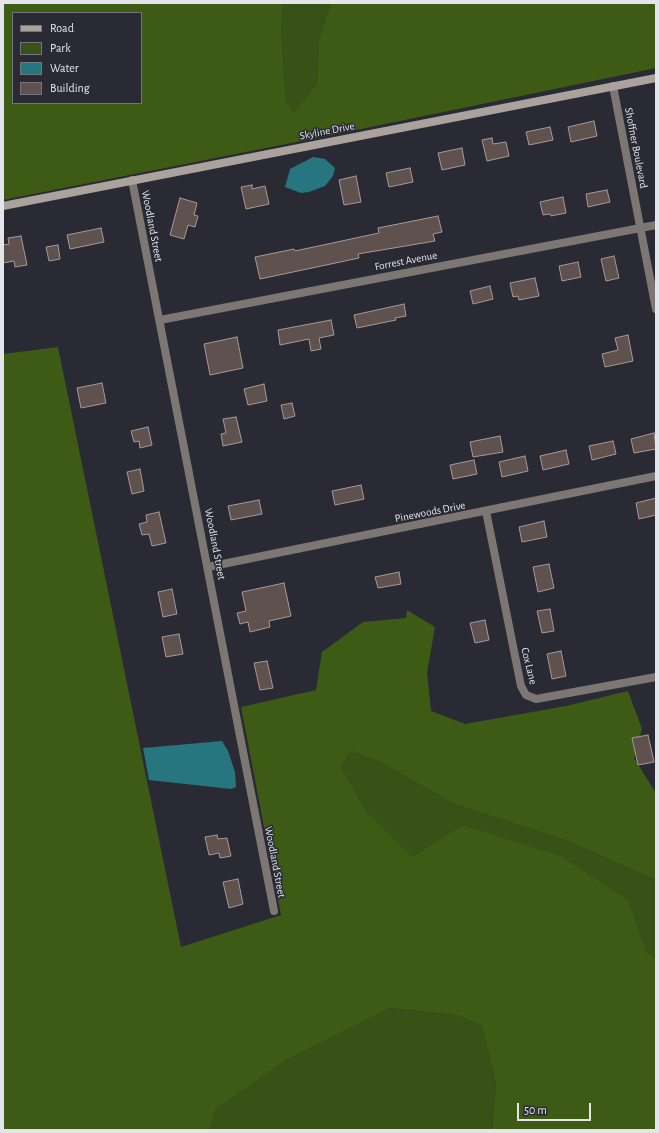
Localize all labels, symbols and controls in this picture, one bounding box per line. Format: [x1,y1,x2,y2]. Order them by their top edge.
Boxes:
legend [12,12,142,104]
text: Road [50,22,74,34]
text: Park [50,42,71,54]
text: Water [50,62,79,74]
text: Building [50,82,90,94]
street label: Shoffner Boulevard [622,106,650,190]
street label: Skyline Drive [298,119,356,143]
street label: Woodland Street [139,189,165,263]
street label: Forrest Avenue [374,248,438,274]
street label: Pinewoods Drive [394,499,466,525]
street label: Woodland Street [202,507,228,581]
street label: Cox Lane [518,646,540,686]
street label: Woodland Street [262,825,288,899]
scale bar [519,1095,593,1121]
text: 50 m [524,1104,547,1116]

